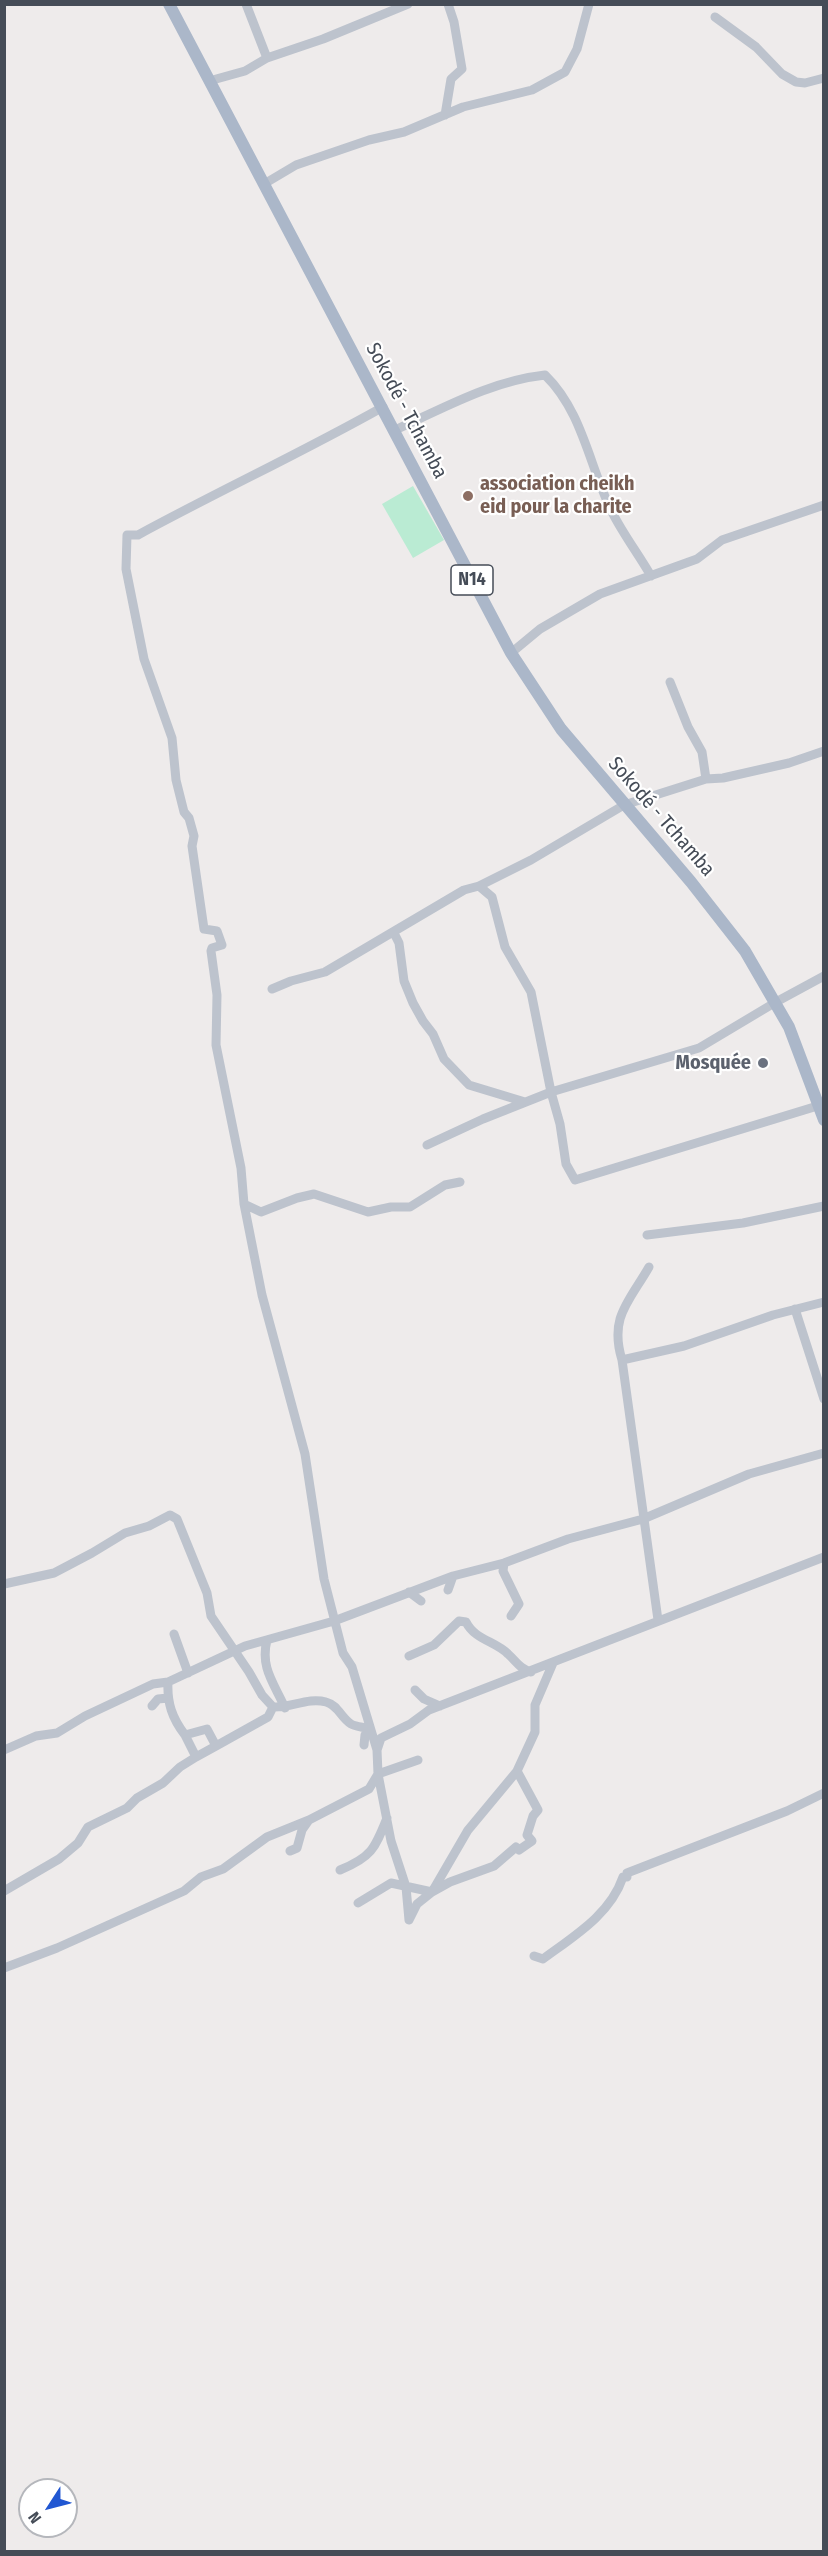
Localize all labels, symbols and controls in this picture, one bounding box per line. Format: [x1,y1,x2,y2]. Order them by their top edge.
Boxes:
street label: Sokodé - Tchamba [360,339,452,483]
place label: association cheikh eid pour la charite [480,472,634,519]
marker: association cheikh eid pour la charite [461,489,475,503]
road number: N14 [451,565,493,595]
street label: Sokodé - Tchamba [603,752,719,882]
place label: Mosquée [676,1051,751,1075]
marker: Mosquée [756,1056,770,1070]
north arrow [18,2478,78,2538]
text: N [24,2508,45,2527]

